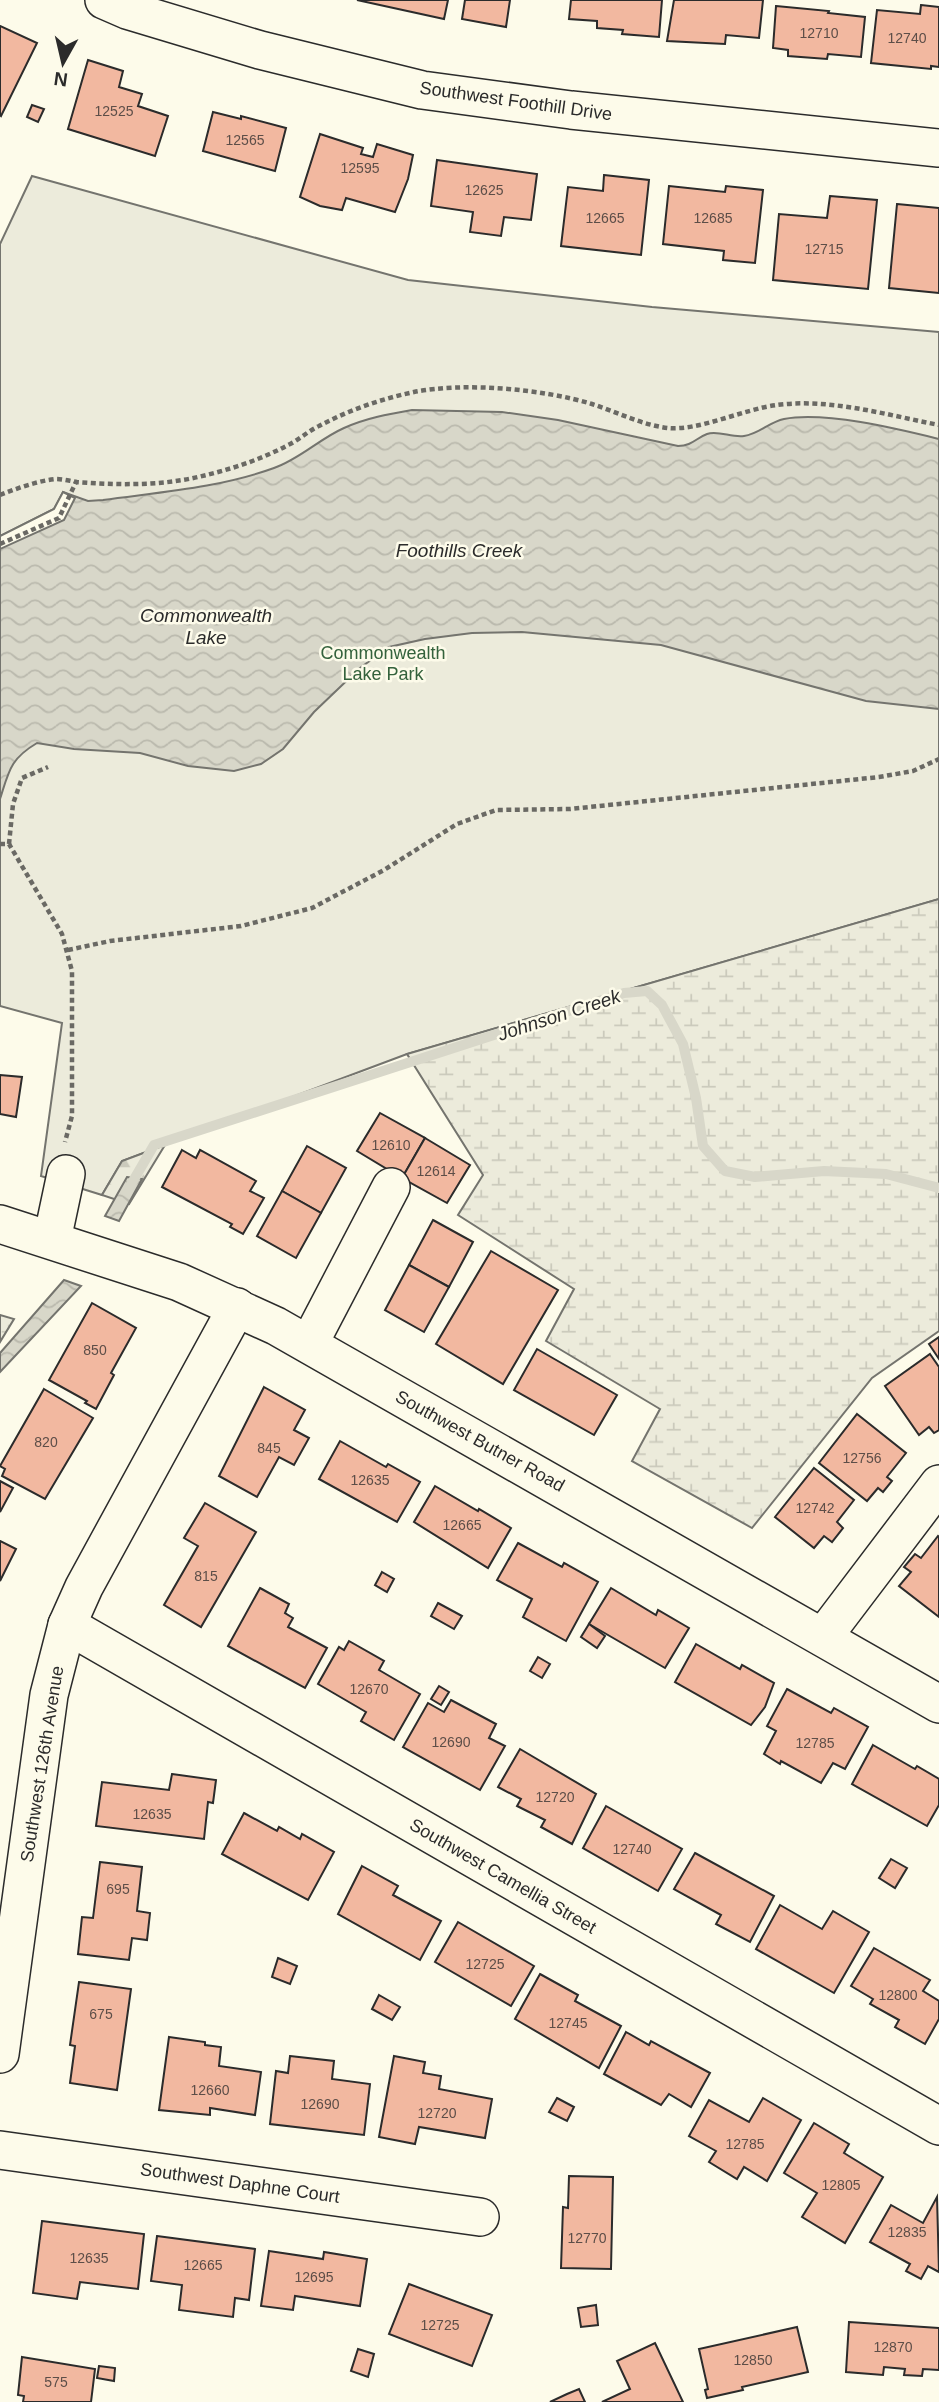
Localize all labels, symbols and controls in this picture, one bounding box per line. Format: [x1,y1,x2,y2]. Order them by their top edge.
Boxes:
house number: 12710 [800,25,839,41]
north arrow [28,28,98,98]
house number: 12740 [888,30,927,46]
text: N [52,68,69,91]
street label: Southwest Foothill Drive [419,78,613,124]
house number: 12525 [95,103,134,119]
house number: 12565 [226,132,265,148]
house number: 12595 [341,160,380,176]
house number: 12625 [465,182,504,198]
house number: 12665 [586,210,625,226]
house number: 12685 [694,210,733,226]
house number: 12715 [805,241,844,257]
water label: Foothills Creek [396,540,524,561]
water label: Commonwealth Lake [140,605,272,648]
park label: Commonwealth Lake Park [320,643,446,684]
water label: Johnson Creek [494,985,624,1045]
house number: 12610 [372,1137,411,1153]
house number: 12614 [417,1163,456,1179]
house number: 850 [83,1342,107,1358]
street label: Southwest Butner Road [392,1386,568,1496]
house number: 820 [34,1434,58,1450]
house number: 845 [257,1440,281,1456]
house number: 12756 [843,1450,882,1466]
house number: 12635 [351,1472,390,1488]
house number: 12742 [796,1500,835,1516]
house number: 12665 [443,1517,482,1533]
house number: 815 [194,1568,218,1584]
street label: Southwest 126th Avenue [17,1664,67,1864]
house number: 12670 [350,1681,389,1697]
house number: 12690 [432,1734,471,1750]
house number: 12785 [796,1735,835,1751]
house number: 12720 [536,1789,575,1805]
house number: 12635 [133,1806,172,1822]
street label: Southwest Camellia Street [406,1814,600,1938]
house number: 12740 [613,1841,652,1857]
house number: 695 [106,1881,130,1897]
house number: 12725 [466,1956,505,1972]
house number: 12800 [879,1987,918,2003]
house number: 675 [89,2006,113,2022]
house number: 12745 [549,2015,588,2031]
house number: 12660 [191,2082,230,2098]
house number: 12690 [301,2096,340,2112]
house number: 12720 [418,2105,457,2121]
house number: 12785 [726,2136,765,2152]
street label: Southwest Daphne Court [139,2159,341,2207]
house number: 12805 [822,2177,861,2193]
house number: 12835 [888,2224,927,2240]
house number: 12770 [568,2230,607,2246]
house number: 12635 [70,2250,109,2266]
house number: 12665 [184,2257,223,2273]
house number: 12695 [295,2269,334,2285]
house number: 12725 [421,2317,460,2333]
house number: 12870 [874,2339,913,2355]
house number: 12850 [734,2352,773,2368]
house number: 575 [44,2374,68,2390]

